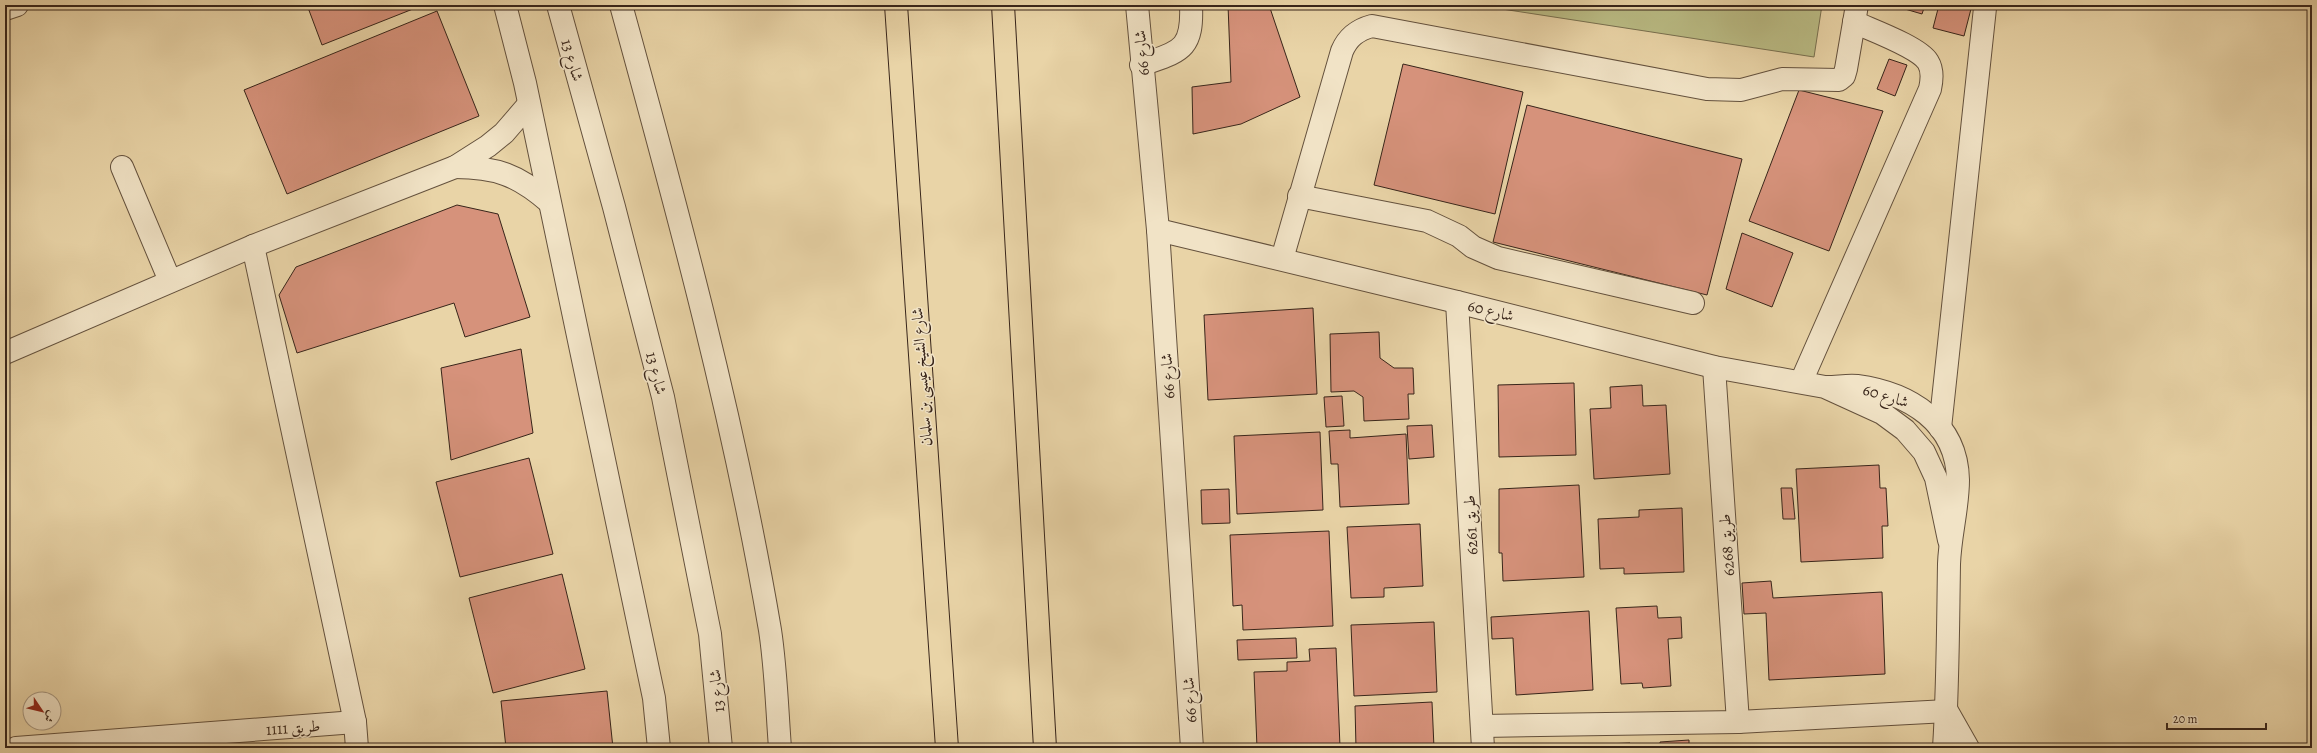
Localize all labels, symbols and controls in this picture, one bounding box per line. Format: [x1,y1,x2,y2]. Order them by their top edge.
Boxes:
street label: شارع 66 [1129,29,1157,77]
street label: شارع 13 [554,37,589,85]
street label: شارع 60 [1465,295,1516,329]
street label: شارع الشيخ عيسى بن سلمان [906,307,941,447]
street label: شارع 13 [638,350,672,397]
street label: شارع 66 [1155,352,1183,400]
street label: شارع 60 [1859,379,1911,415]
street label: طريق 6261 [1458,494,1484,556]
street label: طريق 6268 [1714,513,1740,577]
street label: شارع 13 [704,668,732,713]
street label: شارع 66 [1177,676,1205,724]
north arrow [22,691,62,731]
scale bar [2167,705,2266,731]
text: ش [40,708,59,725]
text: 20 m [2173,711,2197,727]
street label: طريق 1111 [265,715,321,741]

